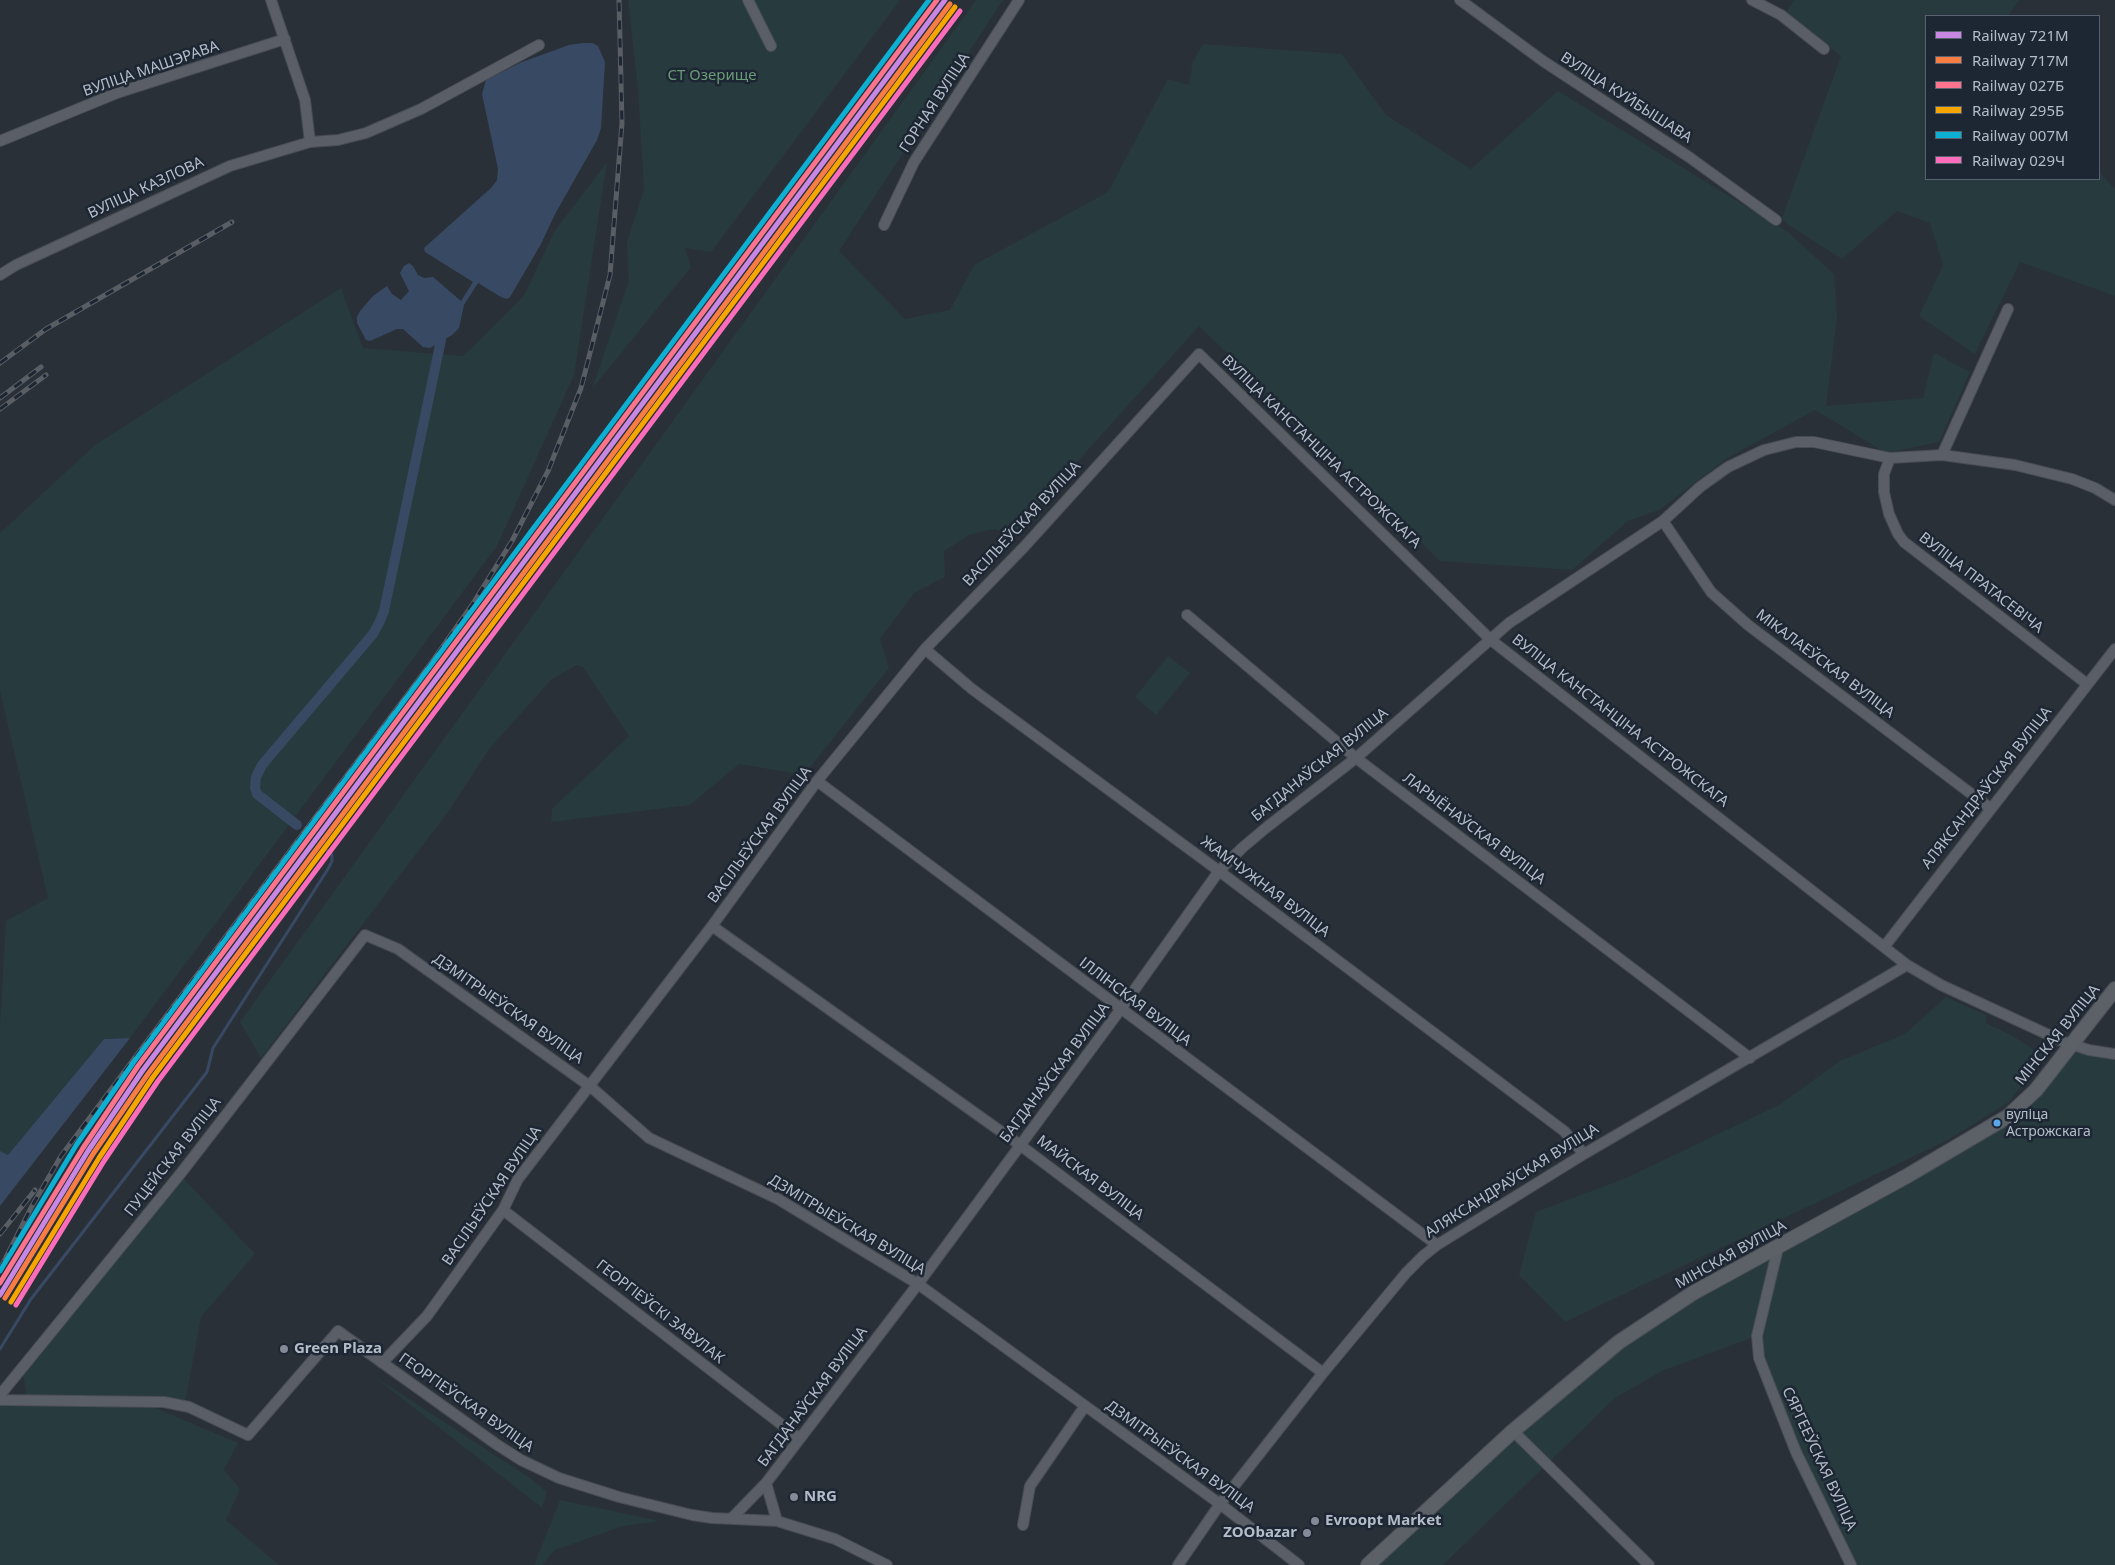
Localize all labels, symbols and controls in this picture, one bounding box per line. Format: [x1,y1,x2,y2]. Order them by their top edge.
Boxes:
legend [1925,15,2100,180]
text: Railway 721М [1972,25,2069,45]
street label: ВУЛІЦА МАШЭРАВА [81,37,221,101]
street label: ВУЛІЦА КУЙБЫШАВА [1557,49,1695,147]
street label: ГОРНАЯ ВУЛІЦА [896,50,974,156]
text: Railway 717М [1972,50,2069,70]
park label: СТ Озерище [668,67,756,85]
text: Railway 027Б [1972,75,2064,95]
text: Railway 295Б [1972,100,2064,120]
text: Railway 007М [1972,125,2069,145]
text: Railway 029Ч [1972,150,2065,170]
street label: ВУЛІЦА КАЗЛОВА [85,153,207,223]
street label: ВУЛІЦА КАНСТАНЦІНА АСТРОЖСКАГА [1218,352,1424,552]
street label: ВАСІЛЬЕЎСКАЯ ВУЛІЦА [959,458,1085,590]
street label: ВУЛІЦА ПРАТАСЕВІЧА [1915,529,2047,637]
street label: МІКАЛАЕЎСКАЯ ВУЛІЦА [1752,606,1898,722]
street label: ВУЛІЦА КАНСТАНЦІНА АСТРОЖСКАГА [1508,631,1732,811]
street label: АЛЯКСАНДРАЎСКАЯ ВУЛІЦА [1918,703,2056,873]
street label: БАГДАНАЎСКАЯ ВУЛІЦА [1248,704,1392,826]
street label: ВАСІЛЬЕЎСКАЯ ВУЛІЦА [704,763,816,907]
street label: ЛАРЫЁНАЎСКАЯ ВУЛІЦА [1399,769,1549,889]
street label: ЖАМЧУЖНАЯ ВУЛІЦА [1197,833,1333,941]
street label: ДЗМІТРЫЕЎСКАЯ ВУЛІЦА [429,950,587,1068]
street label: ІЛЛІНСКАЯ ВУЛІЦА [1075,954,1195,1050]
street label: МІНСКАЯ ВУЛІЦА [2012,981,2104,1089]
street label: БАГДАНАЎСКАЯ ВУЛІЦА [997,999,1113,1147]
street label: ПУЦЕЙСКАЯ ВУЛІЦА [121,1094,225,1220]
place label: вуліца Астрожскага [2006,1107,2091,1140]
marker: вуліца Астрожскага [1992,1118,2002,1128]
street label: АЛЯКСАНДРАЎСКАЯ ВУЛІЦА [1422,1120,1602,1242]
street label: ВАСІЛЬЕЎСКАЯ ВУЛІЦА [439,1123,545,1269]
street label: МАЙСКАЯ ВУЛІЦА [1033,1132,1147,1224]
street label: ДЗМІТРЫЕЎСКАЯ ВУЛІЦА [765,1171,929,1279]
street label: МІНСКАЯ ВУЛІЦА [1672,1217,1790,1293]
street label: ГЕОРГІЕЎСКІ ЗАВУЛАК [592,1256,728,1368]
street label: БАГДАНАЎСКАЯ ВУЛІЦА [755,1323,871,1471]
place label: Green Plaza [294,1340,382,1358]
marker: Green Plaza [278,1343,290,1355]
street label: ГЕОРГІЕЎСКАЯ ВУЛІЦА [395,1350,537,1456]
street label: СЯРГЕЕЎСКАЯ ВУЛІЦА [1778,1384,1860,1534]
street label: ДЗМІТРЫЕЎСКАЯ ВУЛІЦА [1102,1397,1258,1517]
place label: NRG [804,1488,837,1506]
marker: NRG [788,1491,800,1503]
place label: Evroopt Market [1325,1512,1442,1530]
marker: Evroopt Market [1309,1515,1321,1527]
place label: ZOObazar [1223,1524,1297,1542]
marker: ZOObazar [1301,1527,1313,1539]

